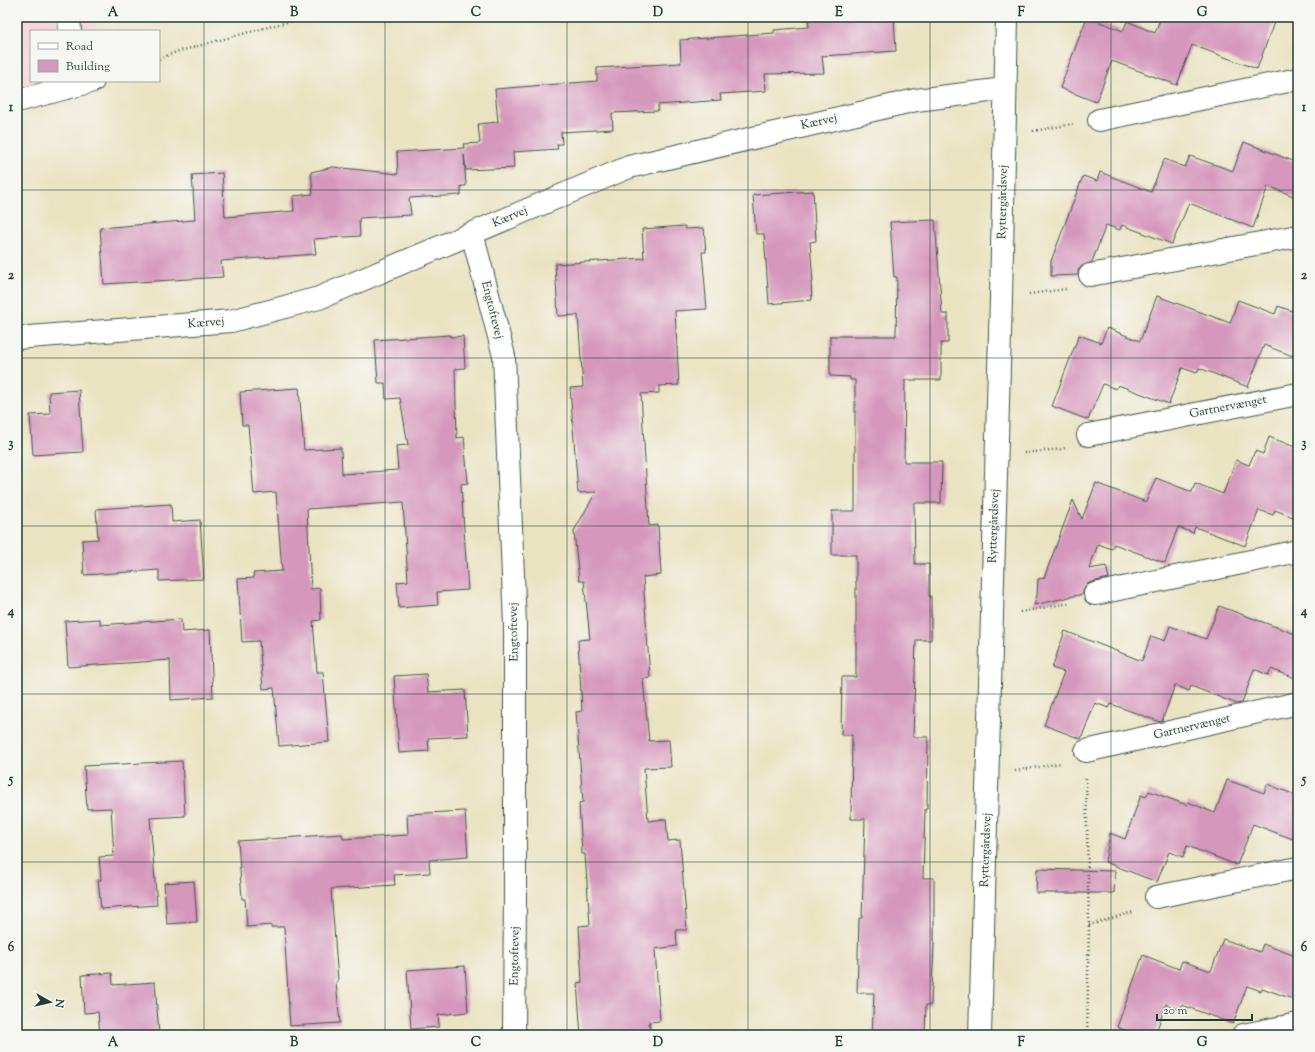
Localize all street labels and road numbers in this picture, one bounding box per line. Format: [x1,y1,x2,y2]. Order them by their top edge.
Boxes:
street label: Kærvej [799,109,839,135]
street label: Ryttergårdsvej [993,165,1013,239]
street label: Kærvej [490,202,530,232]
street label: Engtoftevej [476,279,508,341]
street label: Kærvej [187,312,225,334]
street label: Gartnervænget [1188,391,1268,423]
street label: Ryttergårdsvej [984,489,1004,563]
street label: Engtoftevej [504,602,524,662]
street label: Gartnervænget [1152,709,1232,745]
street label: Ryttergårdsvej [976,813,996,887]
street label: Engtoftevej [505,926,525,986]

